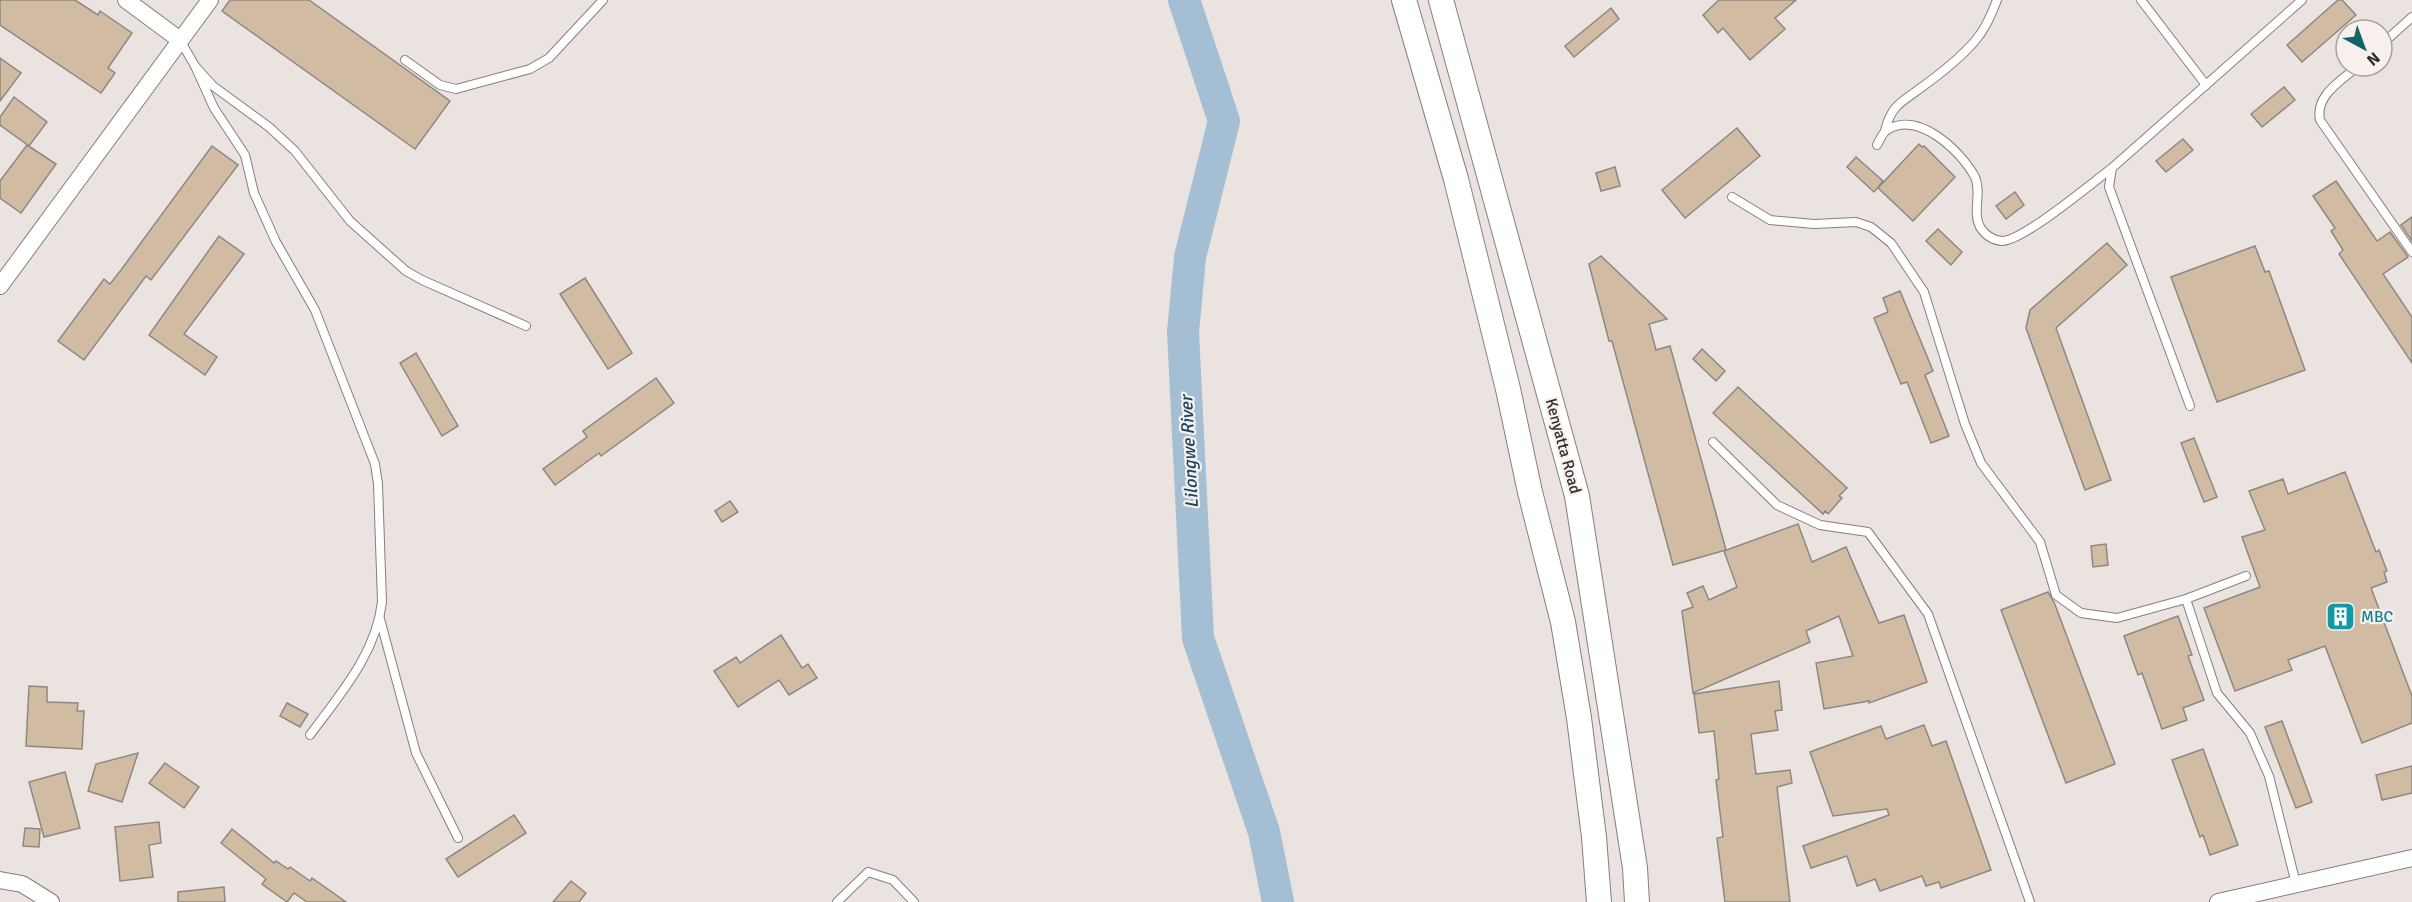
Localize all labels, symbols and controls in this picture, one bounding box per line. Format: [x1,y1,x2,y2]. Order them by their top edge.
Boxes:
north arrow [2334,18,2394,78]
text: N [2362,47,2384,70]
water label: Lilongwe River [1175,393,1203,509]
street label: Kenyatta Road [1541,396,1585,496]
building icon: MBC [2324,601,2356,633]
place label: MBC [2361,607,2393,627]

